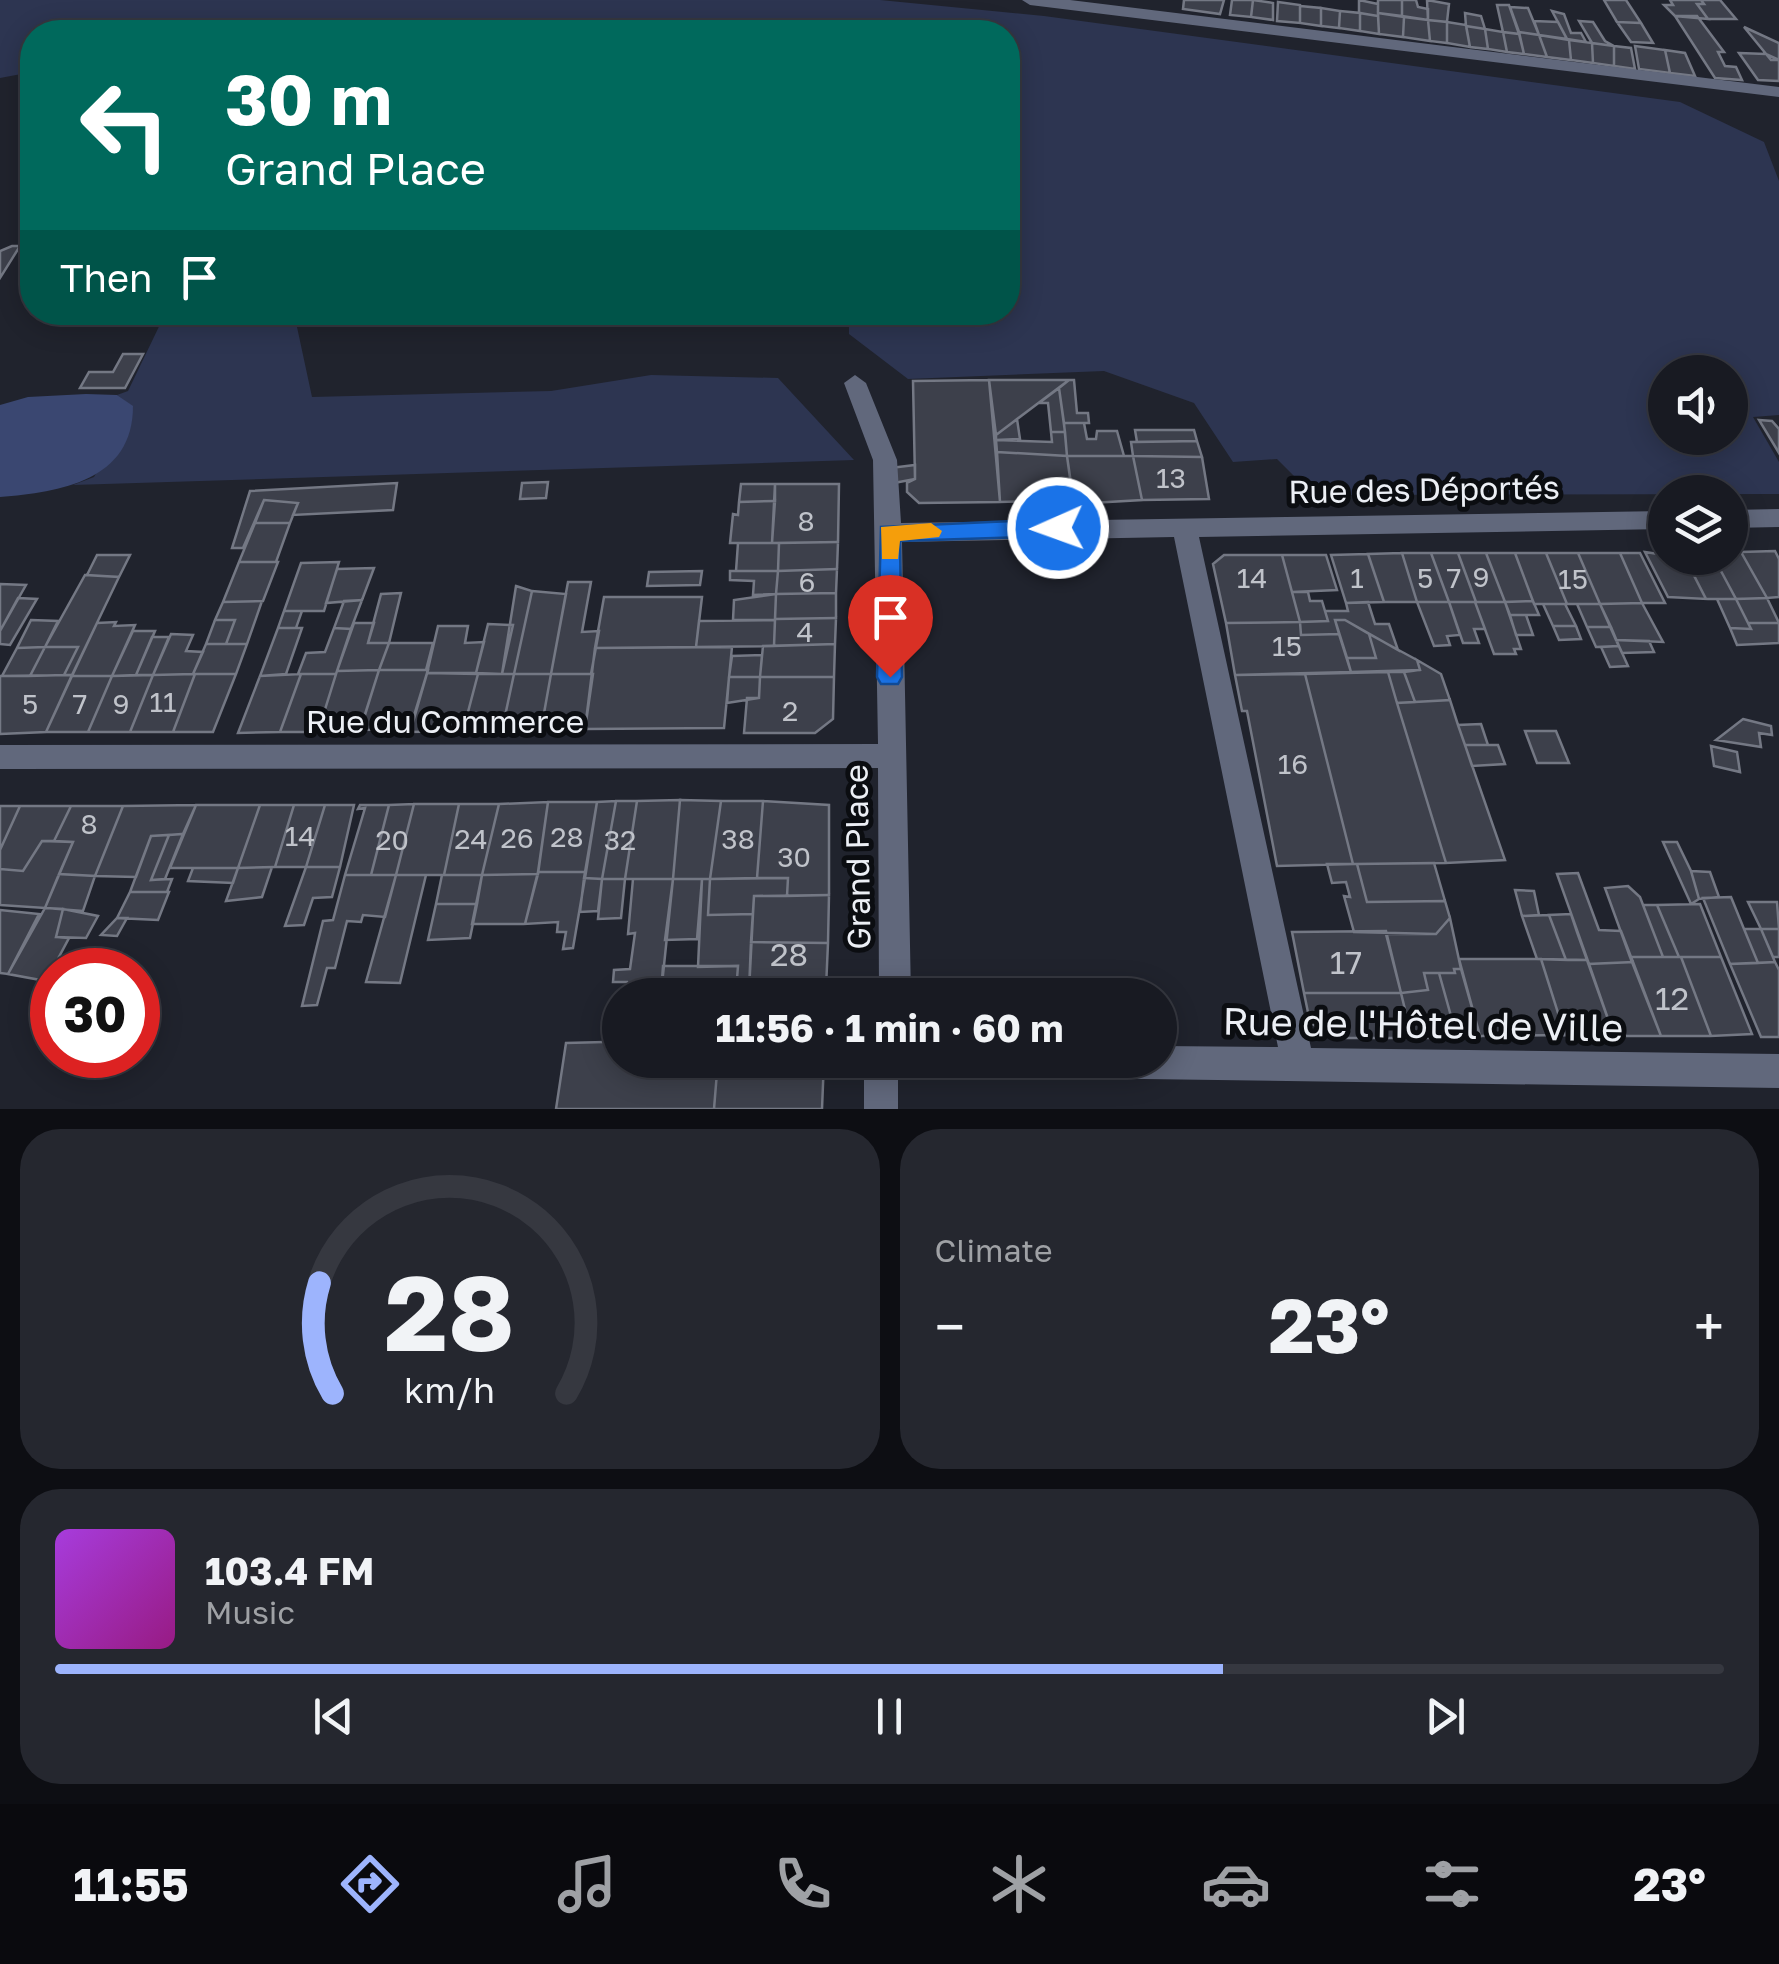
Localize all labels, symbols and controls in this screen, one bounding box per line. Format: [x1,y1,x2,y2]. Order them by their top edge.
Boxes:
text: 30 m [225,56,392,140]
icon: left [60,60,190,190]
text: Grand Place [225,141,486,195]
icon: arrive [172,250,227,305]
text: Then [60,255,152,300]
map controls [1648,355,1748,575]
button: sound [1648,355,1748,455]
house number: 13 [1156,461,1186,494]
street label: Rue des Déportés [1288,468,1560,510]
button: layers [1648,475,1748,575]
position arrow [1006,476,1110,580]
house number: 8 [797,504,815,537]
house number: 9 [1473,560,1489,593]
house number: 14 [1237,561,1267,594]
house number: 1 [1350,561,1364,594]
house number: 5 [1417,561,1433,594]
house number: 7 [1447,561,1461,594]
house number: 15 [1558,562,1588,595]
house number: 6 [799,565,815,598]
pin [848,575,933,678]
icon: arrive [863,590,918,645]
house number: 4 [796,615,814,648]
house number: 15 [1272,629,1302,662]
house number: 11 [149,685,177,718]
house number: 5 [22,687,38,720]
house number: 7 [73,687,87,720]
house number: 9 [113,687,129,720]
house number: 2 [782,694,798,727]
street label: Rue du Commerce [306,702,584,740]
house number: 16 [1278,747,1308,780]
street label: Grand Place [836,764,878,950]
house number: 8 [80,807,98,840]
house number: 14 [285,819,315,852]
house number: 28 [550,820,584,853]
house number: 26 [500,821,534,854]
house number: 24 [454,822,488,855]
house number: 38 [721,822,755,855]
house number: 20 [375,823,409,856]
house number: 32 [604,823,636,856]
house number: 30 [777,840,811,873]
house number: 28 [770,935,808,973]
house number: 17 [1330,943,1362,981]
speed limit sign: 30 [30,948,160,1078]
house number: 12 [1655,979,1689,1017]
street label: Rue de l'Hôtel de Ville [1222,998,1624,1049]
text: 11:56 · 1 min · 60 m [715,1005,1064,1050]
text: Climate [935,1231,1053,1269]
text: 28 [385,1249,515,1374]
text: 23° [1269,1279,1390,1370]
text: − [935,1293,965,1359]
text: + [1694,1293,1724,1359]
text: km/h [404,1368,495,1411]
text: 103.4 FM [205,1548,374,1593]
text: Music [205,1593,295,1631]
icon: previous [306,1689,361,1744]
icon: pause [862,1689,917,1744]
icon: next [1418,1689,1473,1744]
icon: directions [335,1849,405,1919]
icon: music [552,1849,622,1919]
icon: phone [768,1849,838,1919]
icon: climate [984,1849,1054,1919]
icon: car [1201,1849,1271,1919]
icon: filters [1417,1849,1487,1919]
text: 11:55 [73,1857,189,1911]
text: 23° [1633,1857,1706,1911]

